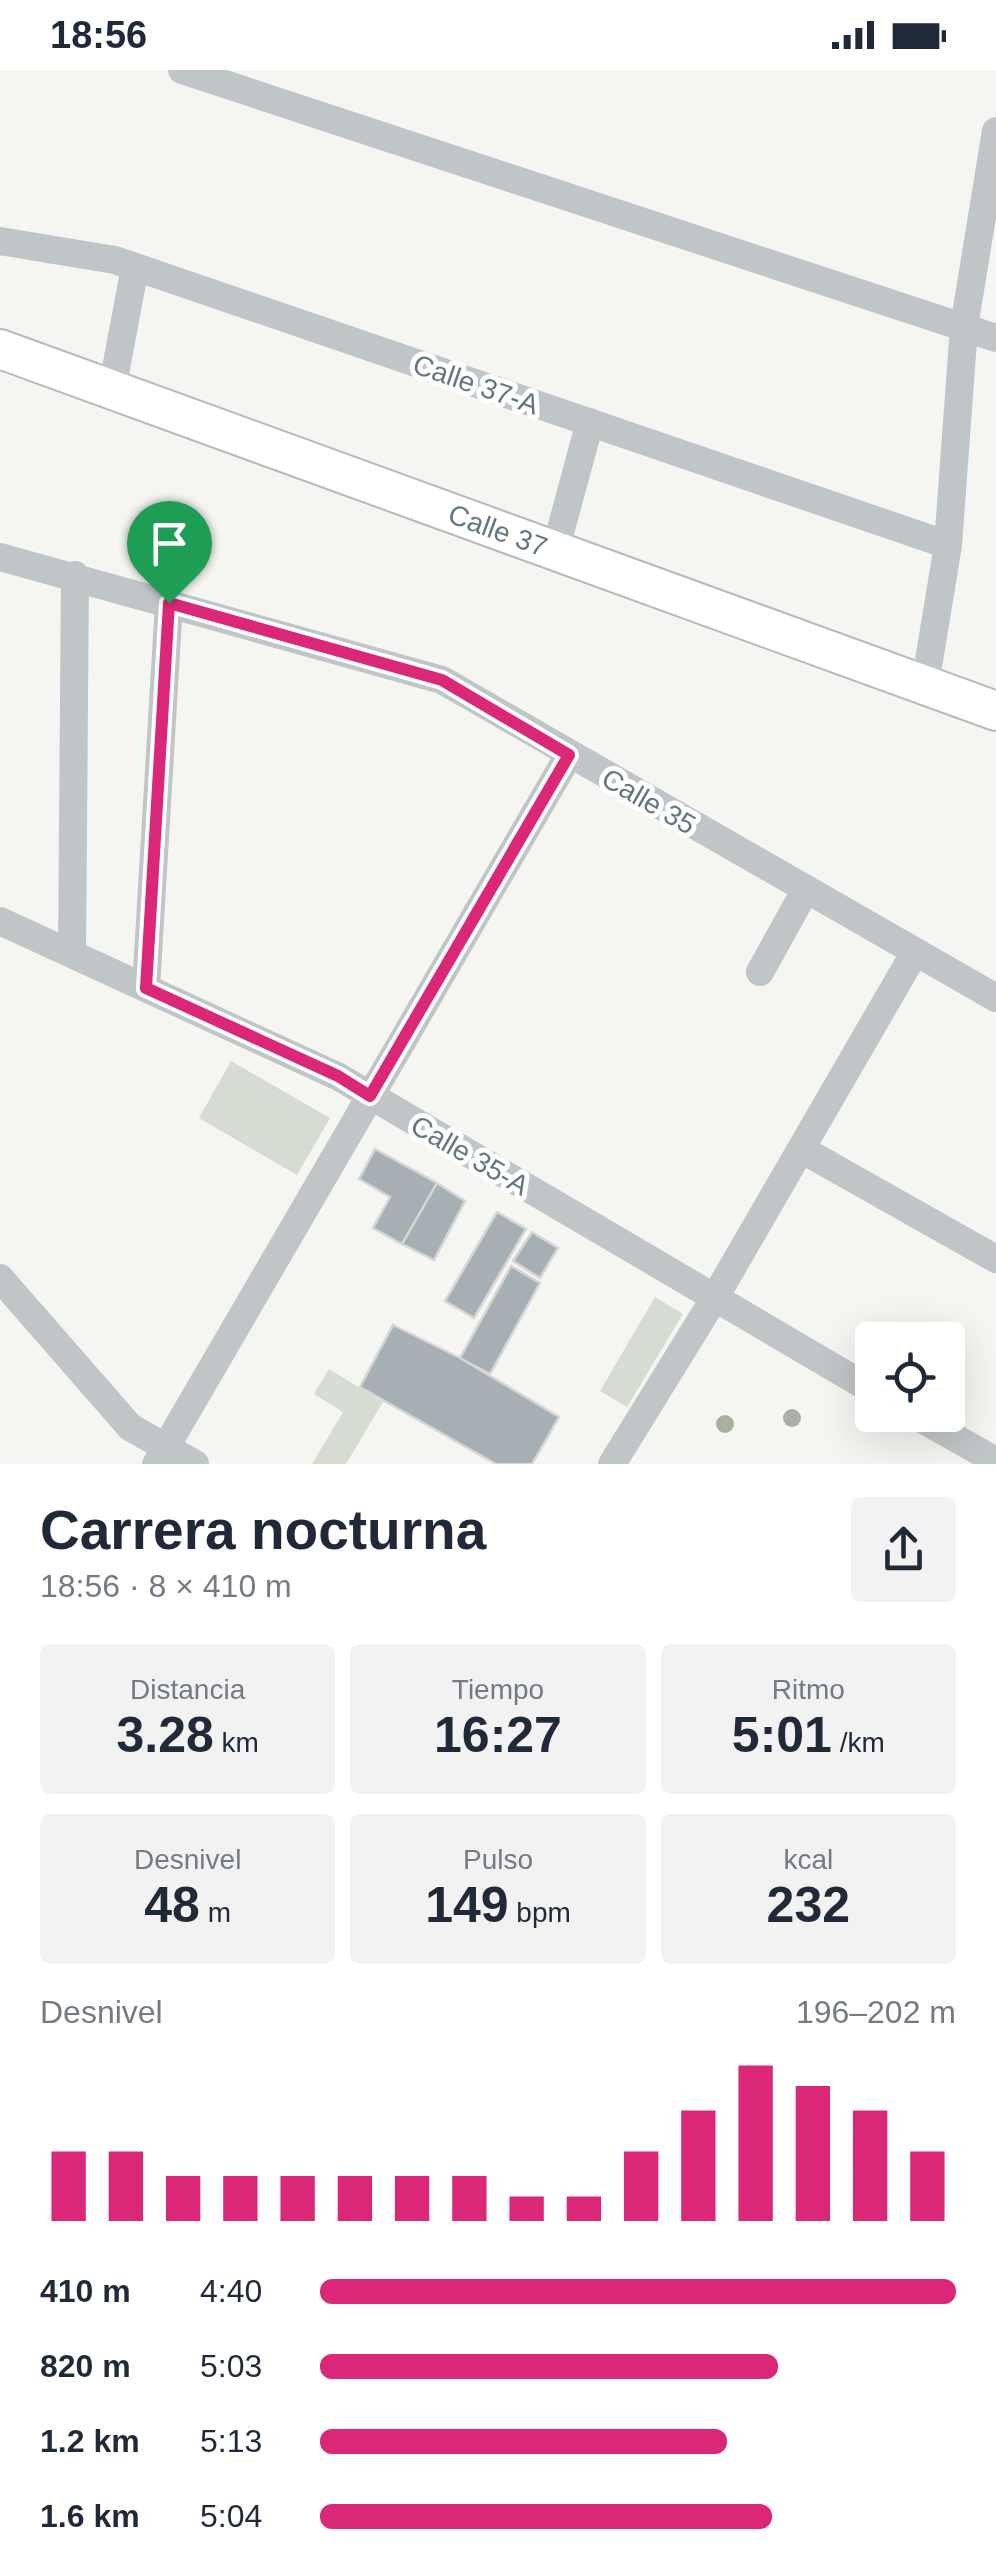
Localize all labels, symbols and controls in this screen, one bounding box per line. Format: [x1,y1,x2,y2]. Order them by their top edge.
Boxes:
text: 18:56 [50,14,147,56]
street label: Calle 37-A [409,349,543,421]
street label: Calle 37 [444,498,551,563]
pin [127,501,212,604]
icon: arrive [142,516,197,571]
street label: Calle 35 [597,762,701,841]
street label: Calle 35-A [405,1109,534,1202]
map controls [855,1322,965,1432]
button: locate [855,1322,965,1432]
button: share [851,1497,956,1602]
text: Carrera nocturna [40,1499,486,1561]
text: 18:56 · 8 × 410 m [40,1568,292,1604]
text: Distancia [130,1674,245,1705]
text: Tiempo [452,1674,544,1705]
text: Ritmo [772,1674,845,1705]
text: 3.28 [116,1707,214,1763]
text: 16:27 [434,1707,562,1763]
text: 5:01 [732,1707,832,1763]
text: km [214,1727,259,1758]
text: /km [832,1727,885,1758]
text: Desnivel [134,1844,241,1875]
text: Pulso [463,1844,533,1875]
text: kcal [783,1844,833,1875]
text: 48 [144,1877,200,1933]
text: 149 [425,1877,509,1933]
text: 232 [767,1877,850,1933]
text: m [200,1897,231,1928]
text: bpm [509,1897,571,1928]
text: Desnivel [40,1994,163,2030]
text: 196–202 m [796,1994,956,2030]
text: 410 m [40,2273,131,2309]
text: 4:40 [200,2273,262,2309]
text: 820 m [40,2348,131,2384]
text: 5:03 [200,2348,262,2384]
text: 1.2 km [40,2423,140,2459]
text: 5:13 [200,2423,262,2459]
text: 1.6 km [40,2498,140,2534]
text: 5:04 [200,2498,262,2534]

